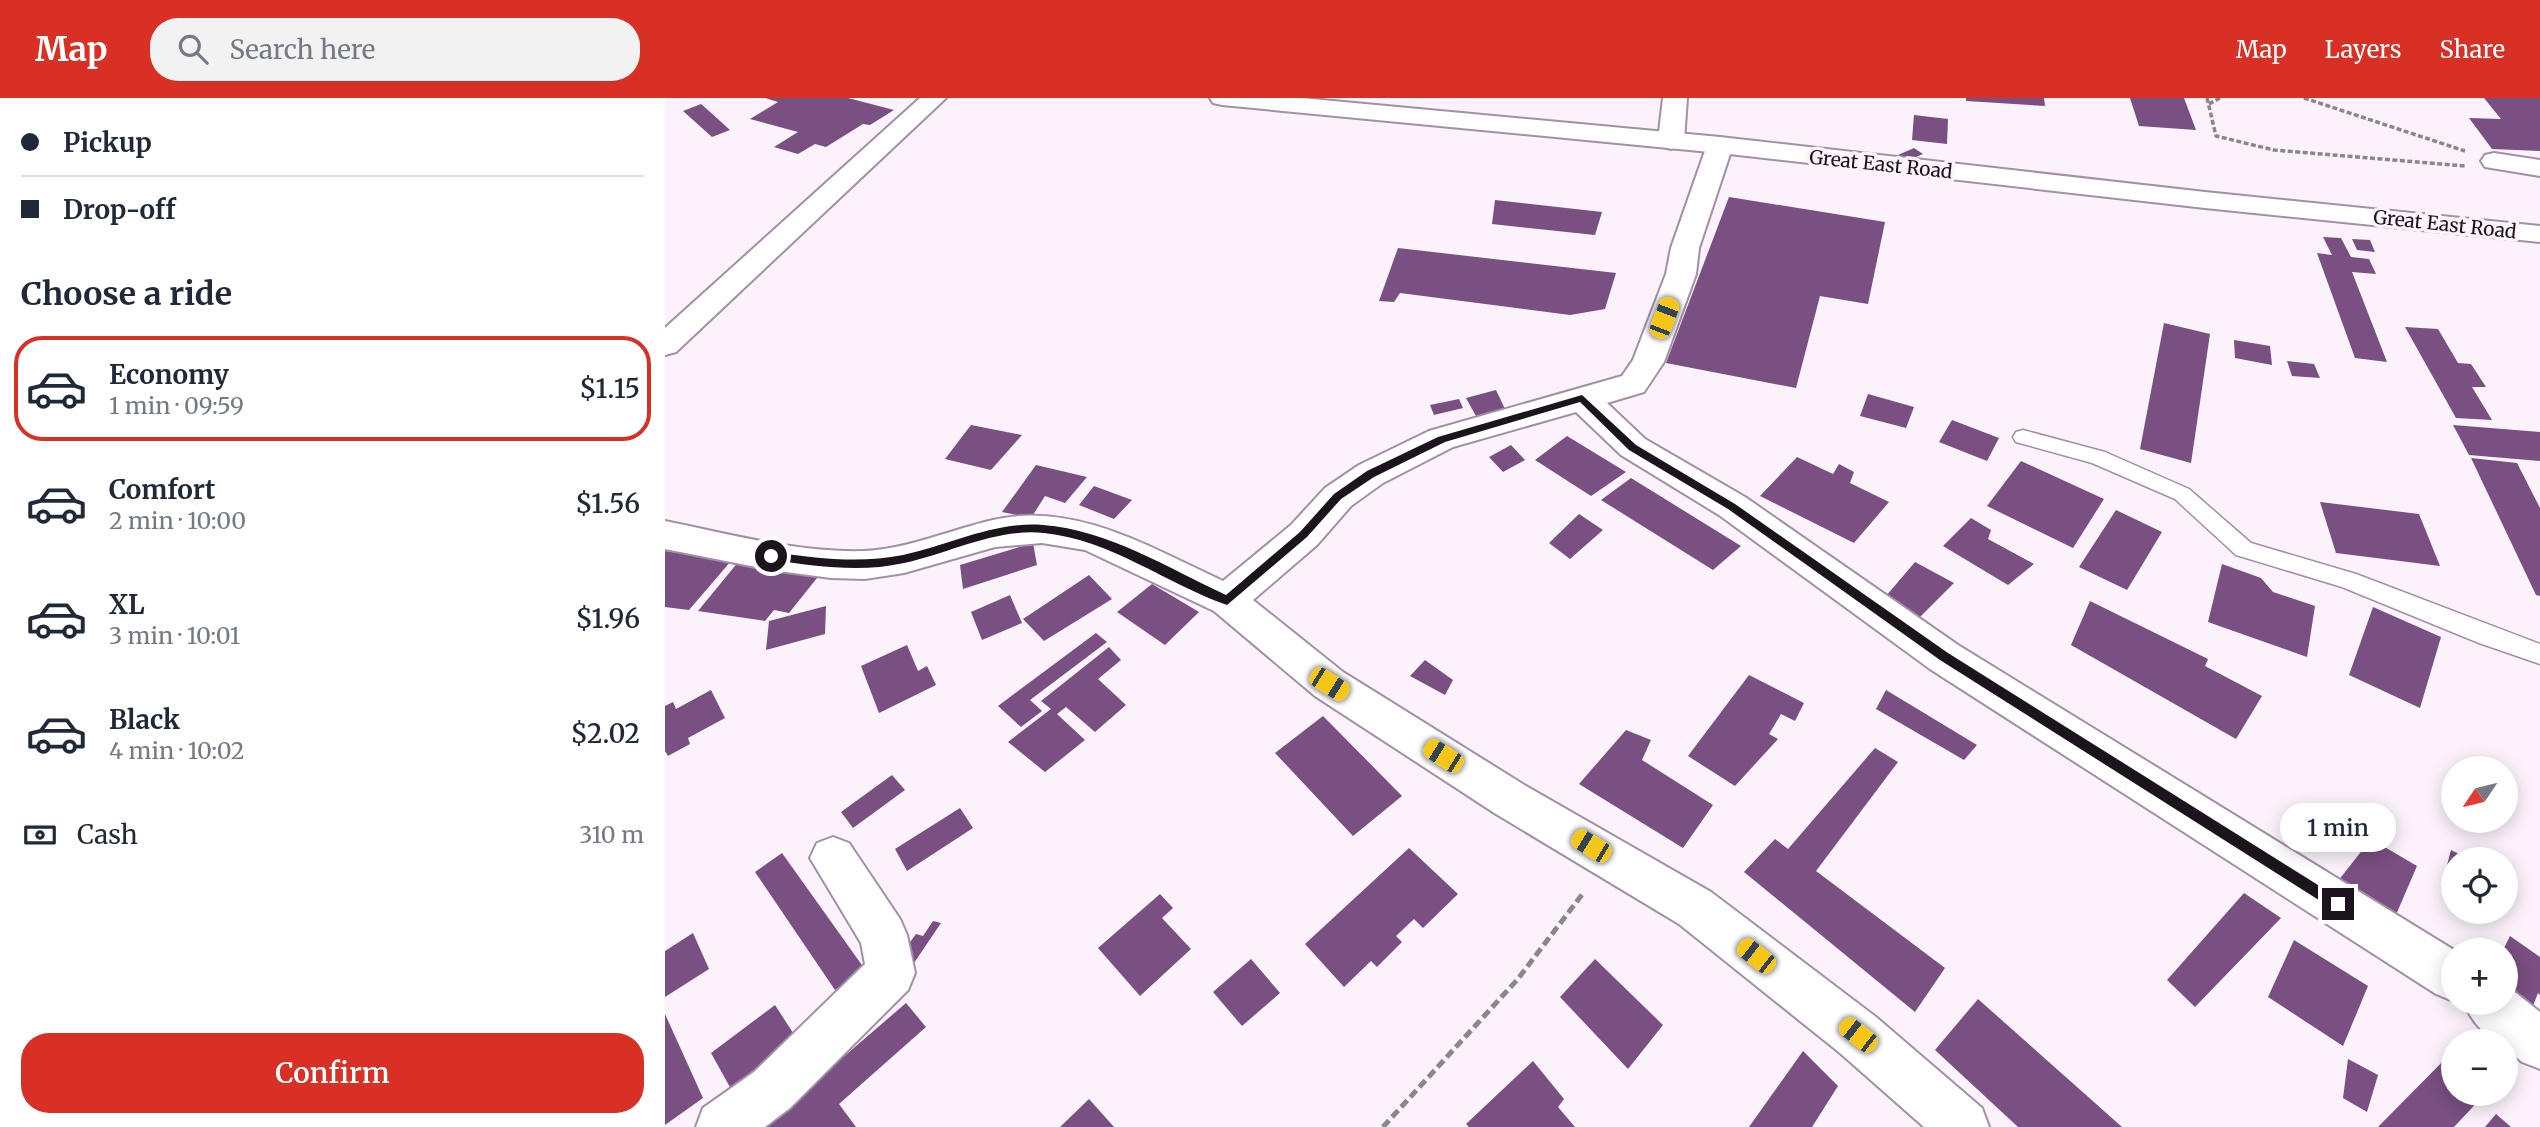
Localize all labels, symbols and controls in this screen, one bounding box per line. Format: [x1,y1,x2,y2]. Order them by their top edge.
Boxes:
search box [150,18,640,81]
text: Map [35,29,108,70]
icon: search [174,30,212,68]
text: Search here [230,33,375,66]
text: Map [2236,34,2287,65]
text: Layers [2325,34,2401,65]
text: Share [2439,34,2505,65]
text: Pickup [63,126,152,159]
street label: Great East Road [1808,145,1954,183]
text: Drop-off [63,193,176,226]
street label: Great East Road [2372,205,2518,243]
text: Choose a ride [21,274,232,314]
car [1647,295,1682,341]
icon: car [25,357,88,420]
text: Economy [109,358,229,391]
text: $1.15 [579,372,640,405]
text: 1 min · 09:59 [109,391,244,420]
icon: car [25,472,88,535]
text: Comfort [109,473,215,506]
text: $1.56 [575,487,640,520]
text: 2 min · 10:00 [109,506,246,535]
route start [755,540,787,572]
icon: car [25,587,88,650]
text: XL [109,588,145,621]
text: $1.96 [575,602,640,635]
text: 3 min · 10:01 [109,621,240,650]
car [1306,664,1353,704]
icon: car [25,702,88,765]
text: Black [109,703,180,736]
text: $2.02 [571,717,640,750]
text: 4 min · 10:02 [109,736,245,765]
car [1420,736,1467,776]
north arrow [2441,756,2518,833]
map controls [2441,756,2518,1106]
callout: 1 min [2280,802,2396,852]
text: 1 min [2307,813,2369,842]
icon: cash [21,816,59,854]
text: Cash [77,818,138,851]
text: 310 m [579,820,644,849]
car [1568,826,1615,866]
button: locate [2441,847,2518,924]
route end [2322,888,2354,920]
car [1733,935,1780,977]
button: + [2441,938,2518,1015]
car [1835,1014,1882,1056]
button: − [2441,1029,2518,1106]
button: Confirm [21,1033,644,1113]

